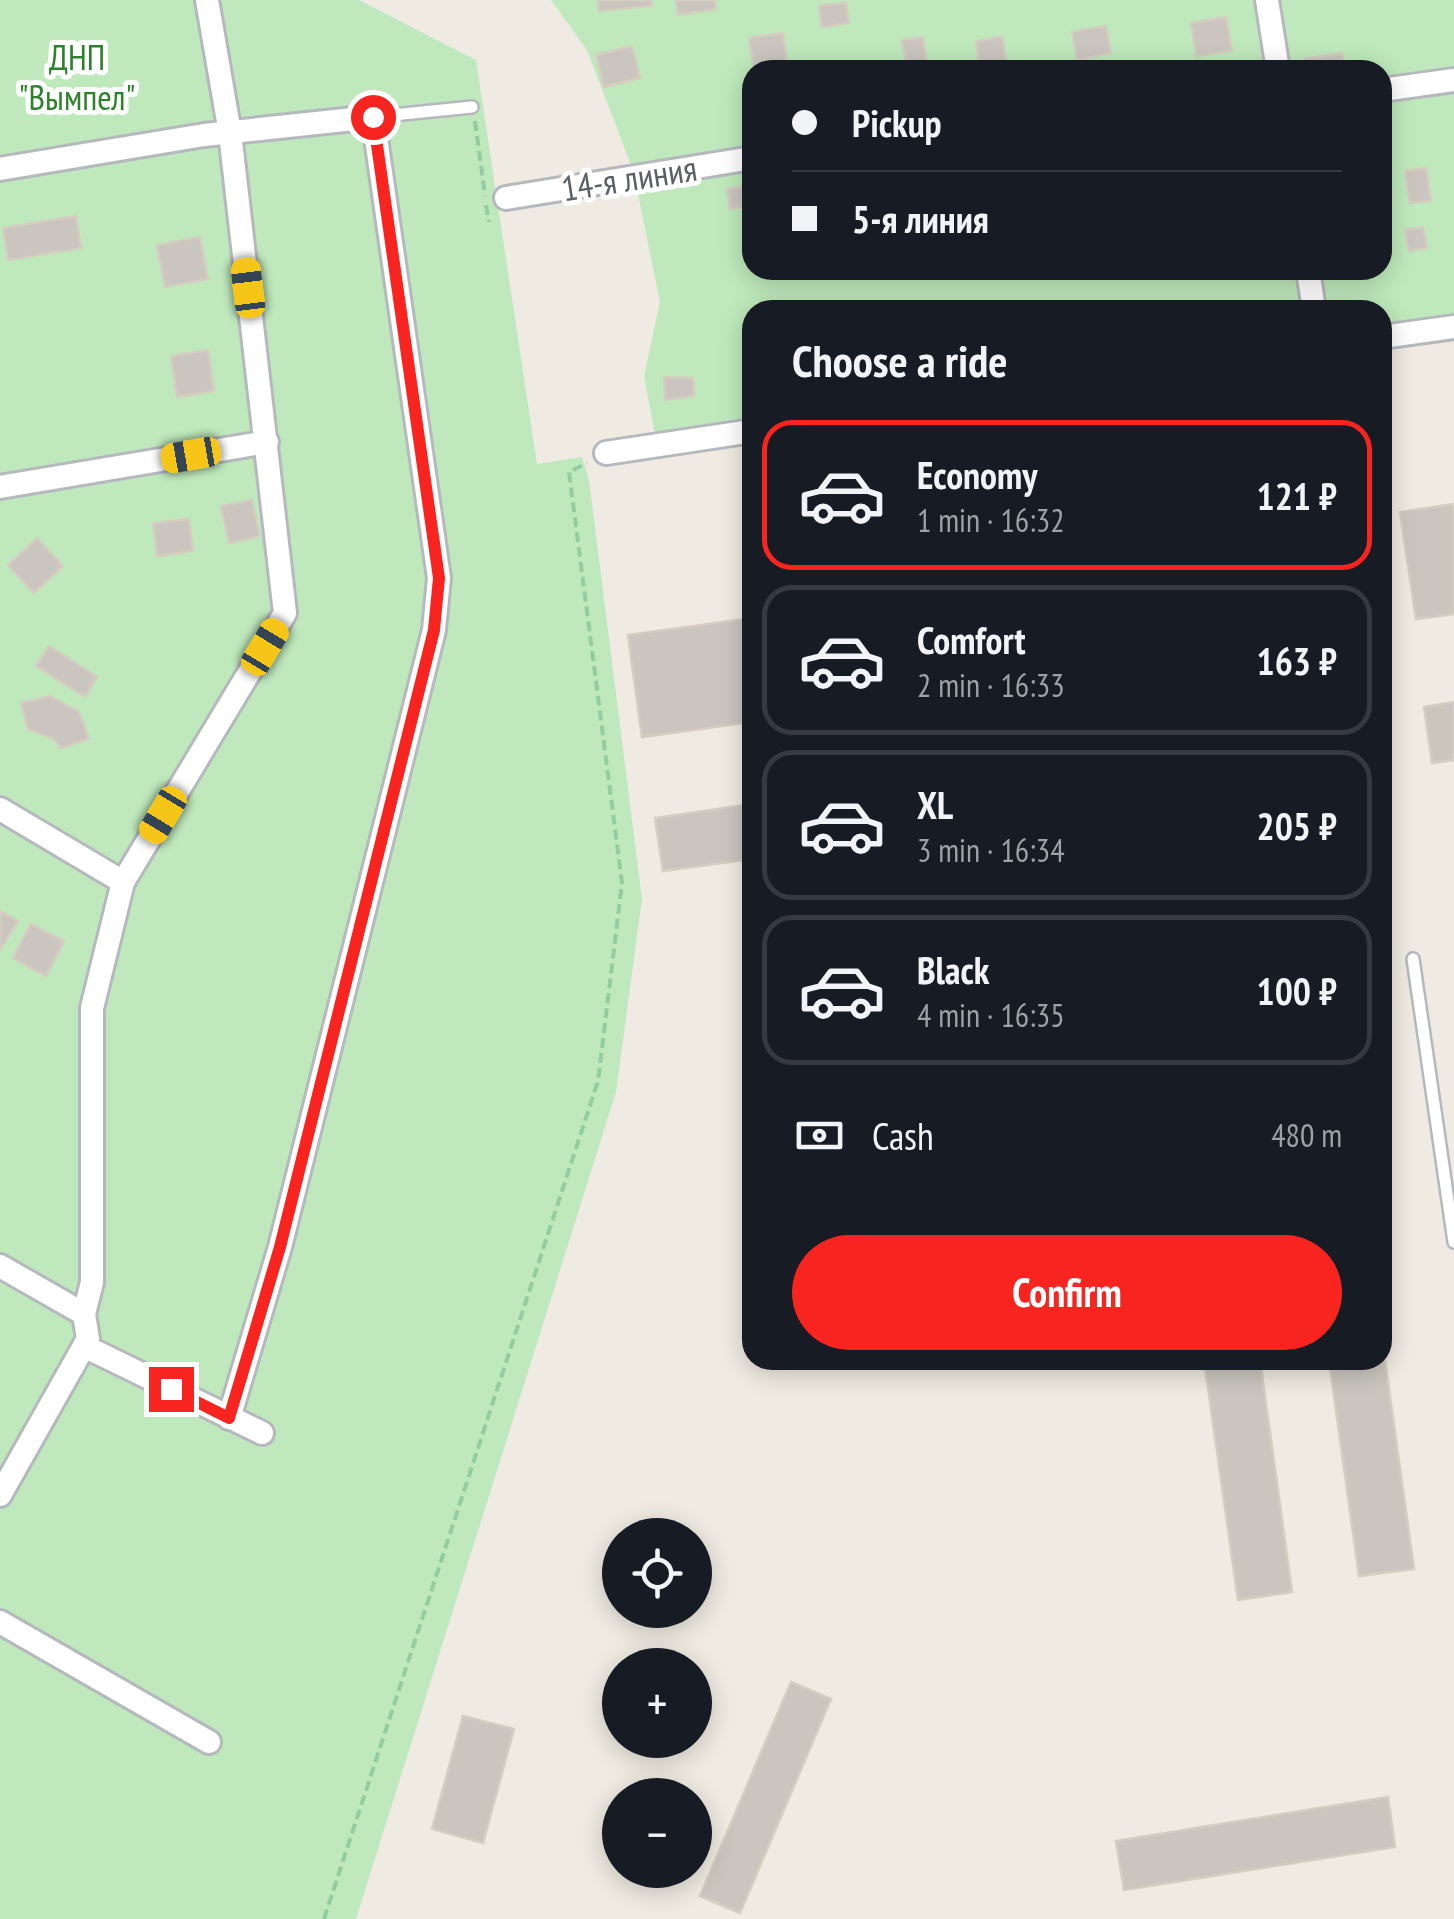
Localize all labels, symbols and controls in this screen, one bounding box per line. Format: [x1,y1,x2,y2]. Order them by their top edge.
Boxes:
park label: ДНП "Вымпел" [19,34,135,120]
route start [351,95,396,140]
text: Pickup [852,98,942,147]
street label: 14-я линия [558,145,700,211]
text: 5-я линия [852,194,989,243]
car [229,256,267,320]
text: Choose a ride [792,331,1007,389]
car [159,435,223,475]
icon: car [797,450,887,540]
text: Economy [917,450,1037,499]
text: 121 ₽ [1257,471,1337,520]
text: 1 min · 16:32 [917,499,1065,541]
car [237,614,293,680]
icon: car [797,615,887,705]
text: Comfort [917,615,1026,664]
text: 163 ₽ [1257,636,1337,685]
text: 2 min · 16:33 [917,664,1065,706]
icon: car [797,780,887,870]
text: XL [917,780,953,829]
car [135,782,191,848]
text: 205 ₽ [1257,801,1337,850]
text: 3 min · 16:34 [917,829,1065,871]
icon: car [797,945,887,1035]
text: Black [917,945,990,994]
text: 100 ₽ [1257,966,1337,1015]
text: 4 min · 16:35 [917,994,1065,1036]
icon: cash [792,1108,847,1163]
text: Cash [872,1111,934,1160]
text: 480 m [1271,1114,1342,1156]
button: Confirm [792,1235,1342,1350]
route end [149,1367,194,1412]
map controls [602,1518,712,1888]
button: locate [602,1518,712,1628]
button: + [602,1648,712,1758]
button: − [602,1778,712,1888]

